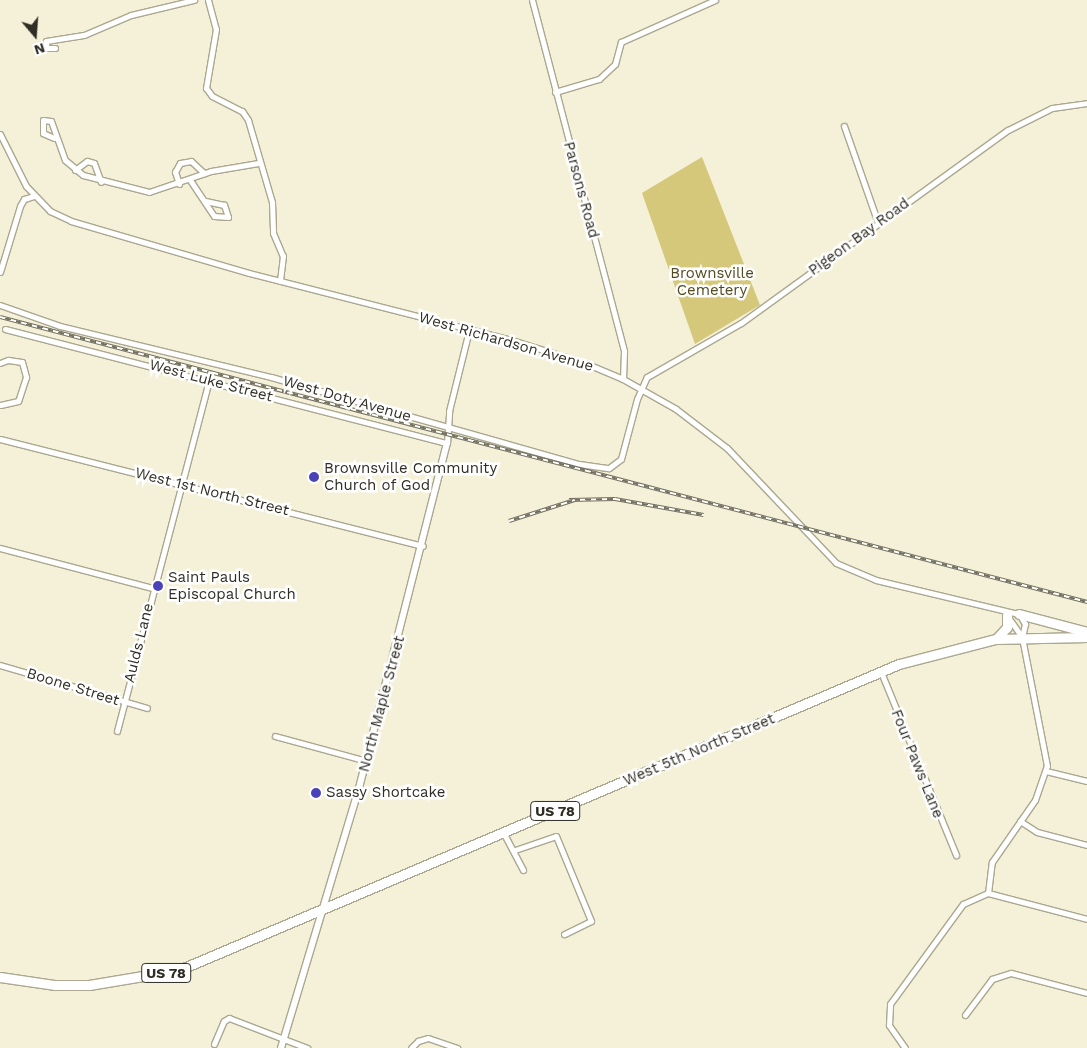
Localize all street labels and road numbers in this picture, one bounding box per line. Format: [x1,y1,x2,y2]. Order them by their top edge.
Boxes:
street label: Parsons Road [559,140,603,240]
street label: Pigeon Bay Road [805,194,913,280]
street label: West Richardson Avenue [416,308,596,376]
street label: West Luke Street [147,356,275,406]
street label: West Doty Avenue [280,372,414,426]
street label: West 1st North Street [133,464,291,520]
street label: Aulds Lane [120,601,158,685]
street label: North Maple Street [355,634,409,774]
street label: Boone Street [24,664,122,710]
street label: Four Paws Lane [887,707,947,821]
street label: West 5th North Street [621,710,777,790]
road number: US 78 [530,799,580,822]
road number: US 78 [141,961,191,984]

